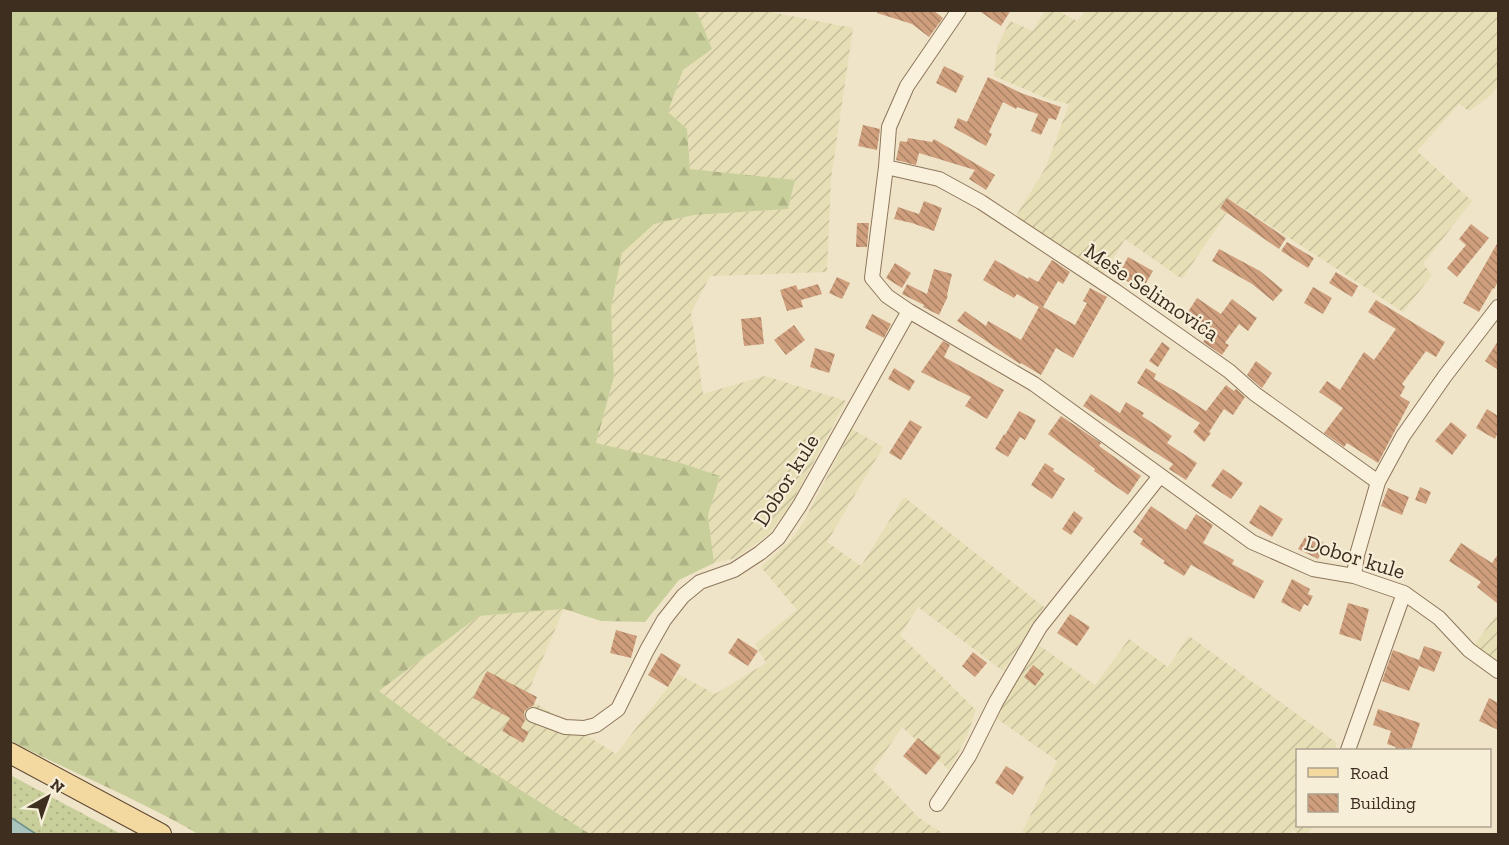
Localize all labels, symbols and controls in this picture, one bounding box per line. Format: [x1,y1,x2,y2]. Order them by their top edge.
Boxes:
street label: Meše Selimovića [1080,237,1225,347]
street label: Dobor kule [747,429,825,531]
street label: Dobor kule [1301,529,1409,585]
legend [1296,749,1491,827]
text: Road [1350,762,1389,784]
north arrow [18,767,78,827]
text: N [47,775,68,797]
text: Building [1350,792,1416,814]

